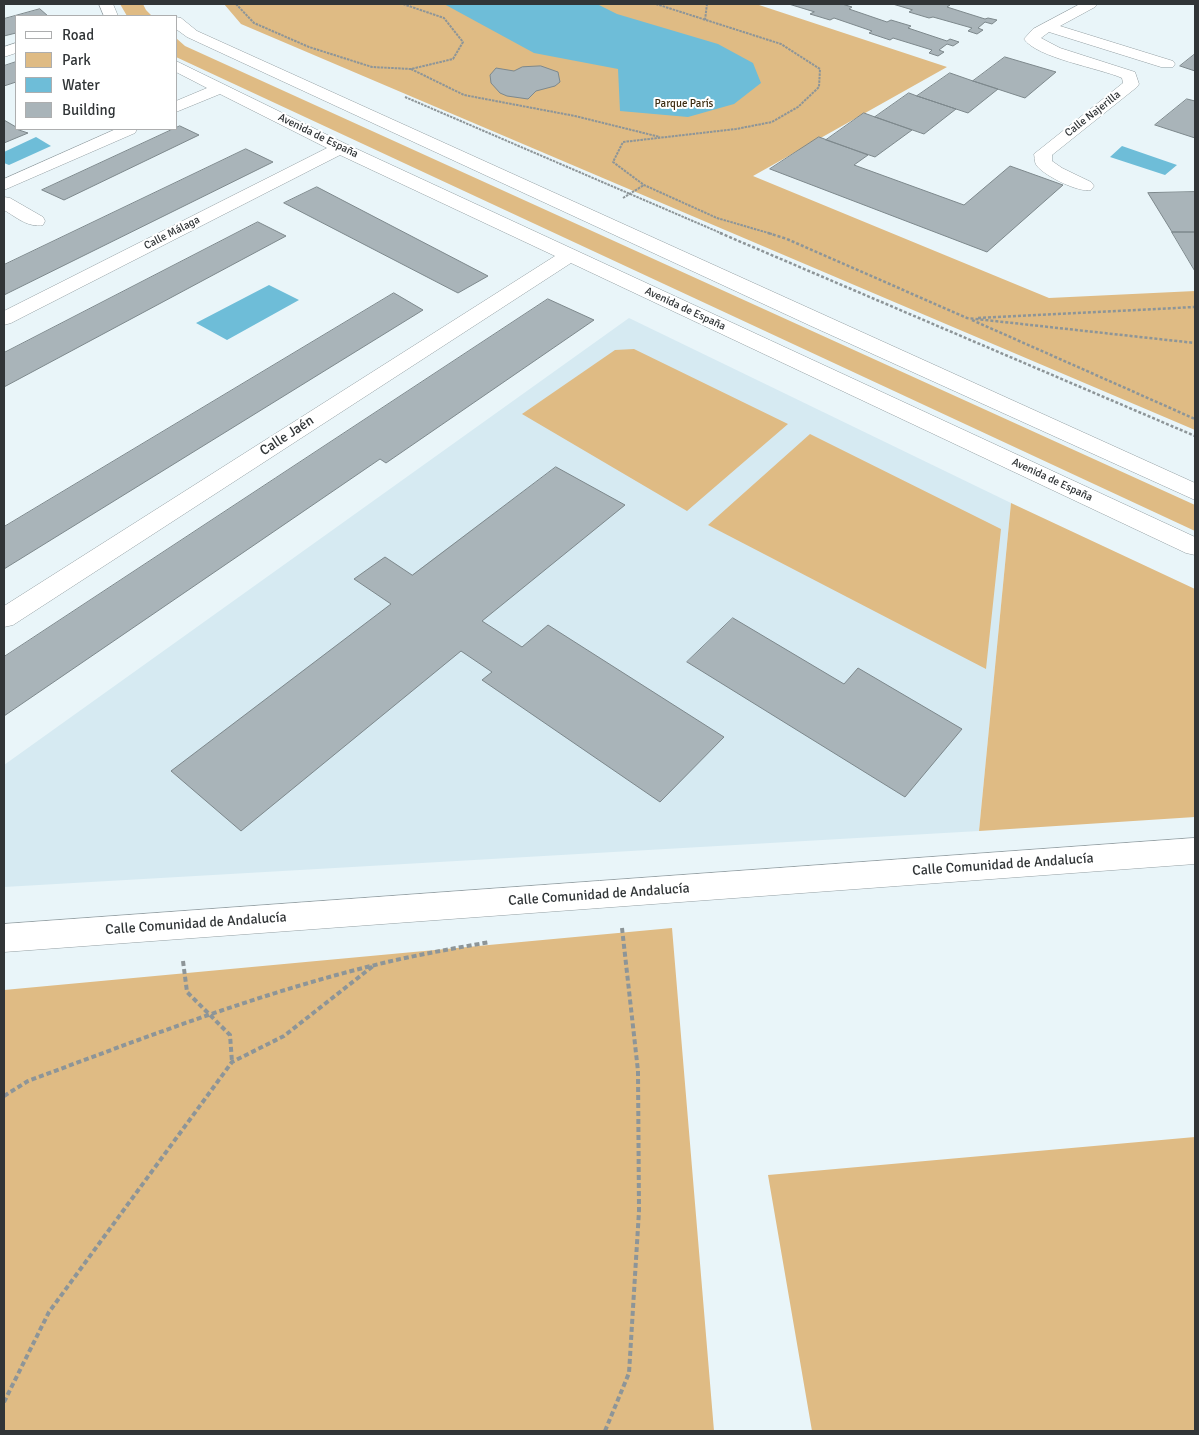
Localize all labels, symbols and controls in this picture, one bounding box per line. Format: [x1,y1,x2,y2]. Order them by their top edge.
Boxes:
legend [15,15,178,130]
text: Road [62,26,94,44]
text: Park [62,51,91,69]
text: Water [62,76,100,94]
street label: Calle Najerilla [1063,88,1123,140]
park label: Parque París [655,97,713,111]
text: Building [62,101,116,119]
street label: Avenida de España [276,111,360,161]
street label: Calle Málaga [142,213,202,253]
street label: Avenida de España [643,285,727,333]
street label: Calle Jaén [257,412,317,460]
street label: Avenida de España [1010,456,1094,504]
street label: Calle Comunidad de Andalucía [912,850,1094,880]
street label: Calle Comunidad de Andalucía [508,880,690,910]
street label: Calle Comunidad de Andalucía [105,909,287,939]

